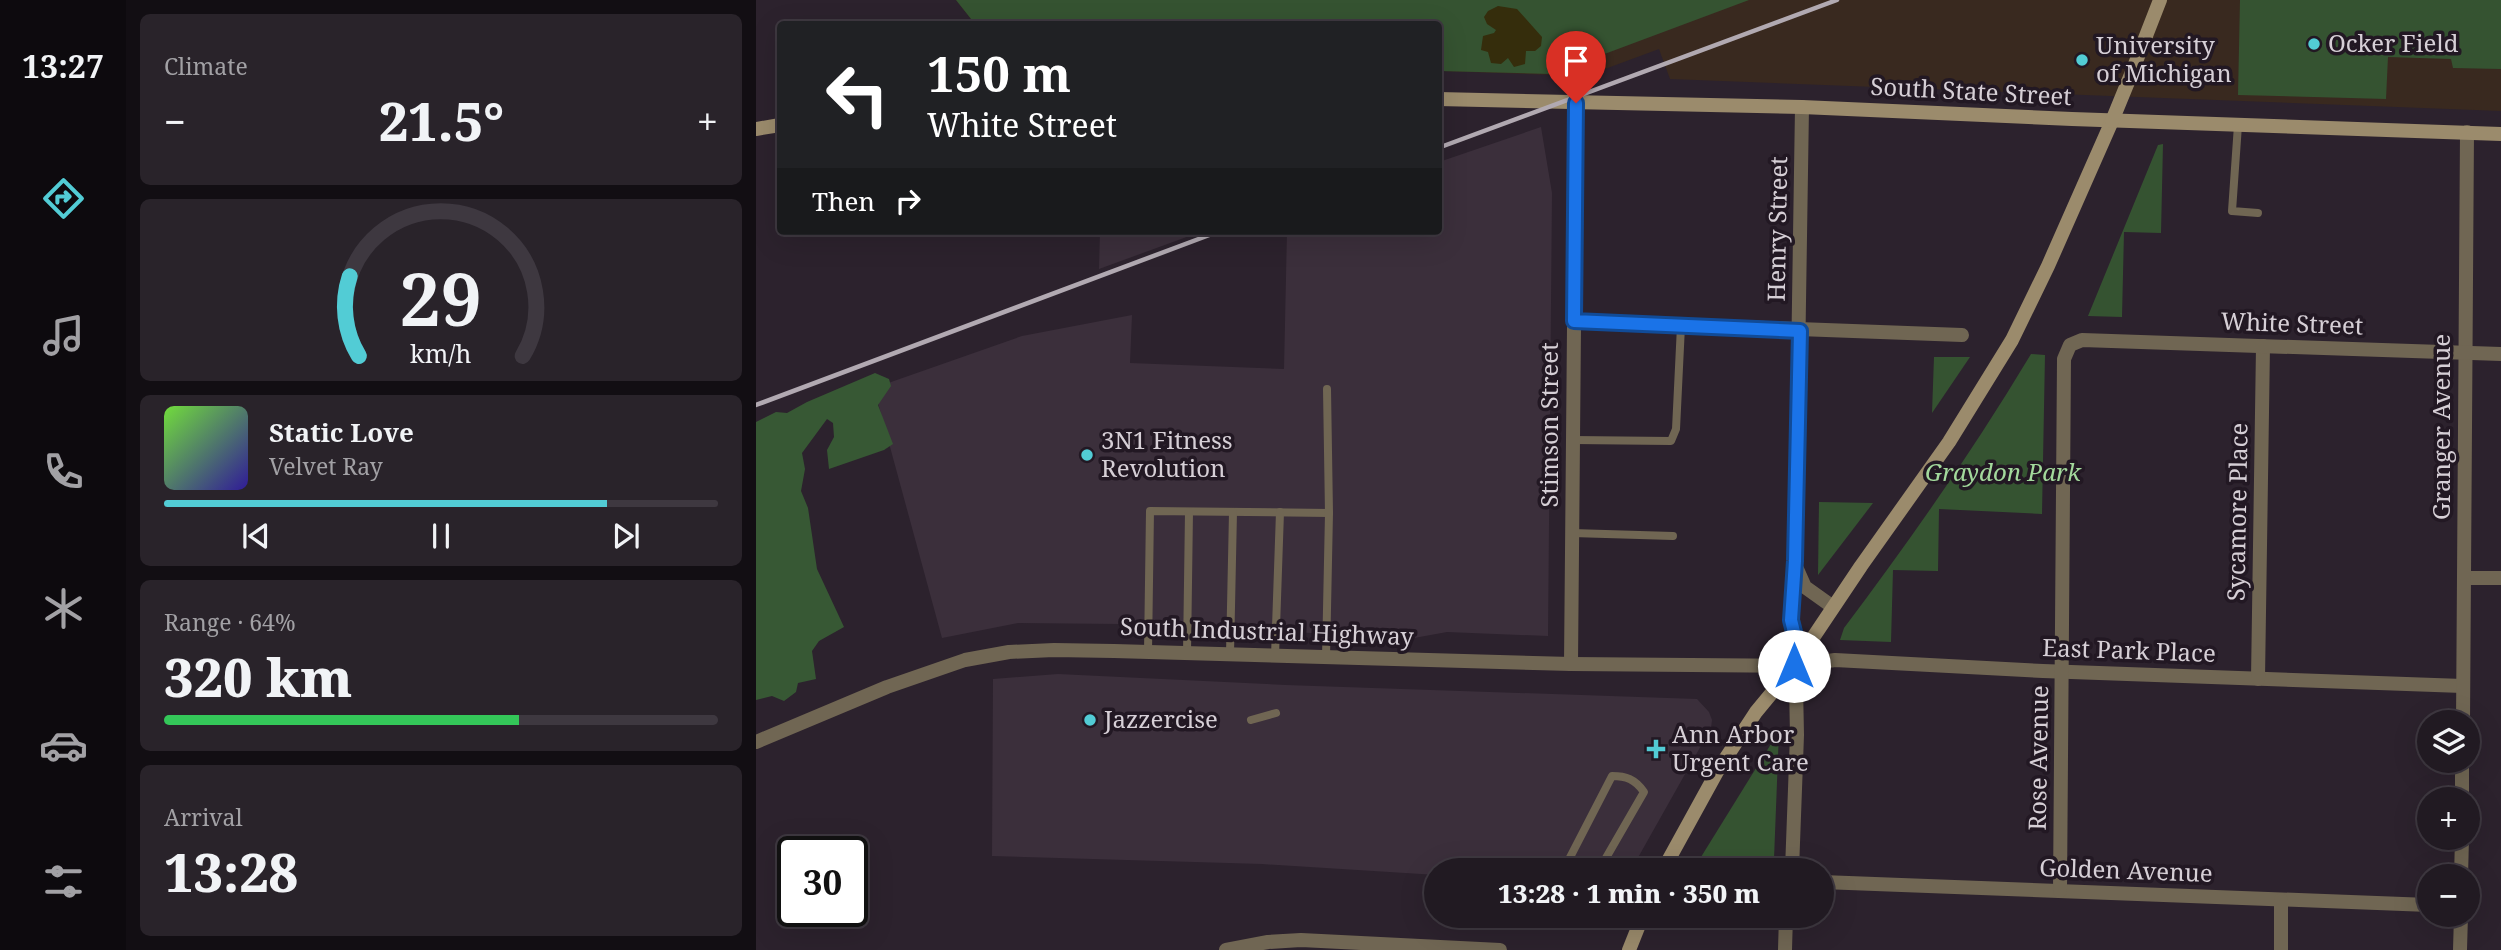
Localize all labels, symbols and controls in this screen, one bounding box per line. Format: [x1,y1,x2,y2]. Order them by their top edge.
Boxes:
place label: Ocker Field [2328,26,2459,59]
place label: University of Michigan [2096,28,2232,89]
pin [1546,31,1606,103]
marker: Ocker Field [2306,36,2322,52]
text: 150 m [927,40,1071,106]
icon: arrive [1557,42,1595,80]
text: 13:27 [22,44,104,87]
icon: left [812,49,903,140]
text: Climate [164,50,248,82]
marker: University of Michigan [2074,52,2090,68]
street label: South State Street [1870,69,2073,112]
text: 21.5° [379,85,504,156]
text: − [164,95,186,147]
text: + [697,95,718,147]
text: White Street [927,103,1117,146]
street label: Henry Street [1759,156,1794,302]
icon: directions [39,174,88,223]
icon: right [889,182,927,220]
text: Then [812,183,875,219]
text: 29 [400,248,482,347]
street label: White Street [2220,304,2364,341]
icon: music [39,311,88,360]
street label: Granger Avenue [2424,334,2457,520]
text: km/h [410,336,472,370]
street label: Stimson Street [1532,342,1565,508]
text: Static Love [269,414,414,450]
street label: Sycamore Place [2218,422,2255,601]
place label: 3N1 Fitness Revolution [1101,423,1233,484]
icon: phone [39,447,88,496]
marker: 3N1 Fitness Revolution [1079,447,1095,463]
text: Velvet Ray [269,450,383,482]
park label: Graydon Park [1925,455,2082,488]
icon: previous [237,517,275,555]
icon: pause [422,517,460,555]
icon: next [607,517,645,555]
icon: climate [39,584,88,633]
text: Range · 64% [164,606,296,638]
street label: South Industrial Highway [1120,609,1415,652]
position arrow [1757,629,1831,703]
street label: East Park Place [2042,630,2216,669]
text: 320 km [164,641,352,712]
street label: Rose Avenue [2020,685,2055,831]
place label: Jazzercise [1103,702,1218,735]
map controls [2417,710,2480,927]
button: layers [2417,710,2480,773]
marker: Jazzercise [1082,712,1098,728]
place label: Ann Arbor Urgent Care [1672,717,1809,778]
icon: car [39,721,88,770]
marker: Ann Arbor Urgent Care [1646,739,1666,759]
button: + [2417,787,2480,850]
text: Arrival [164,801,243,833]
text: 13:28 [164,836,298,907]
speed limit sign: 30 [777,836,868,927]
street label: Golden Avenue [2039,850,2213,889]
icon: filters [39,857,88,906]
button: − [2417,864,2480,927]
text: 13:28 · 1 min · 350 m [1498,875,1760,911]

